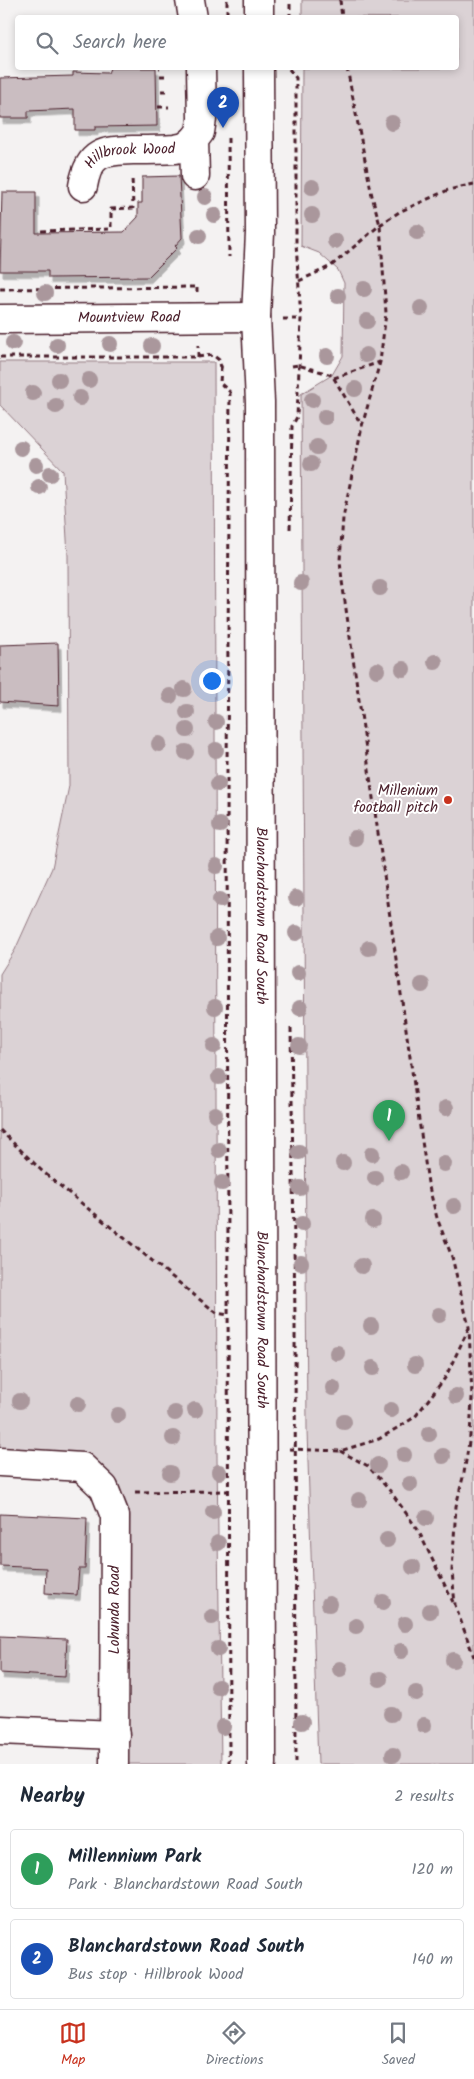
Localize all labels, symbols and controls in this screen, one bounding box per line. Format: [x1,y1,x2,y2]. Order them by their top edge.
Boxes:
search box [15,15,459,70]
text: Search here [73,28,167,58]
icon: search [33,29,61,57]
pin: 2 [207,87,239,128]
street label: Hillbrook Wood [78,137,177,174]
street label: Mountview Road [78,306,181,330]
your location [199,668,225,694]
place label: Millenium football pitch [353,779,438,820]
marker: Millenium football pitch [442,794,454,806]
street label: Blanchardstown Road South [249,827,273,1005]
pin: 1 [373,1100,405,1141]
street label: Blanchardstown Road South [249,1231,273,1409]
street label: Lohunda Road [103,1565,127,1654]
text: Nearby [20,1780,85,1813]
text: 2 results [394,1784,454,1809]
text: Millennium Park [68,1842,201,1872]
text: 1 [35,1857,39,1882]
text: 120 m [412,1857,453,1882]
text: Park · Blanchardstown Road South [68,1872,303,1897]
text: Blanchardstown Road South [68,1932,304,1962]
text: 2 [32,1947,42,1972]
text: 140 m [412,1947,453,1972]
text: Bus stop · Hillbrook Wood [68,1962,243,1987]
tab: Map [59,2019,87,2071]
tab: Directions [205,2019,263,2071]
tab: Saved [382,2019,415,2071]

